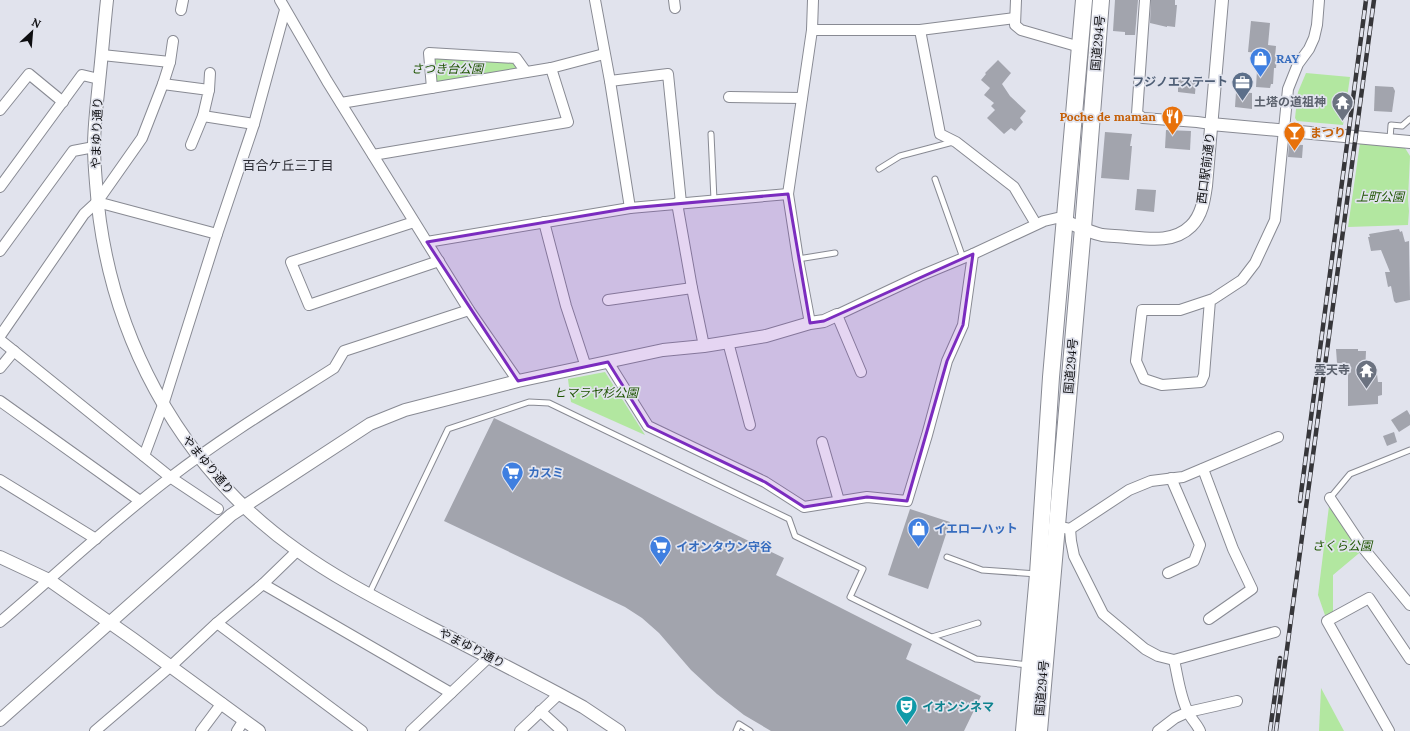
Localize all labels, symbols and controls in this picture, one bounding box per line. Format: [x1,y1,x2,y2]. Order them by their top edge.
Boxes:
north arrow [12,12,52,52]
street label: 国道294号 [1088,14,1107,71]
text: N [29,15,44,31]
shop icon: RAY [1247,46,1273,79]
place label: RAY [1276,51,1299,66]
park label: さつき台公園 [411,61,485,76]
office icon: フジノエステート [1230,69,1256,102]
place label: フジノエステート [1132,74,1228,89]
temple icon: 土塔の道祖神 [1329,89,1355,122]
place label: 土塔の道祖神 [1254,94,1326,109]
street label: やまゆり通り [88,97,105,169]
restaurant icon: Poche de maman [1159,104,1185,137]
place label: Poche de maman [1059,109,1156,124]
bar icon: まつり [1281,120,1307,153]
place label: まつり [1310,125,1346,140]
street label: 西口駅前通り [1194,131,1217,205]
district label: 百合ケ丘三丁目 [242,157,334,174]
park label: 上町公園 [1356,189,1406,204]
street label: 国道294号 [1061,337,1080,394]
temple icon: 雲天寺 [1353,357,1379,390]
place label: 雲天寺 [1314,362,1350,377]
park label: ヒマラヤ杉公園 [554,385,640,400]
street label: やまゆり通り [179,432,237,497]
supermarket icon: カスミ [500,460,526,493]
place label: カスミ [528,465,564,480]
shop icon: イエローハット [906,516,932,549]
place label: イエローハット [934,521,1018,536]
supermarket icon: イオンタウン守谷 [647,534,673,567]
park label: さくら公園 [1312,538,1374,553]
place label: イオンタウン守谷 [676,539,772,554]
street label: やまゆり通り [437,625,508,671]
street label: 国道294号 [1032,659,1051,716]
theatre icon: イオンシネマ [893,694,919,727]
place label: イオンシネマ [922,699,994,714]

